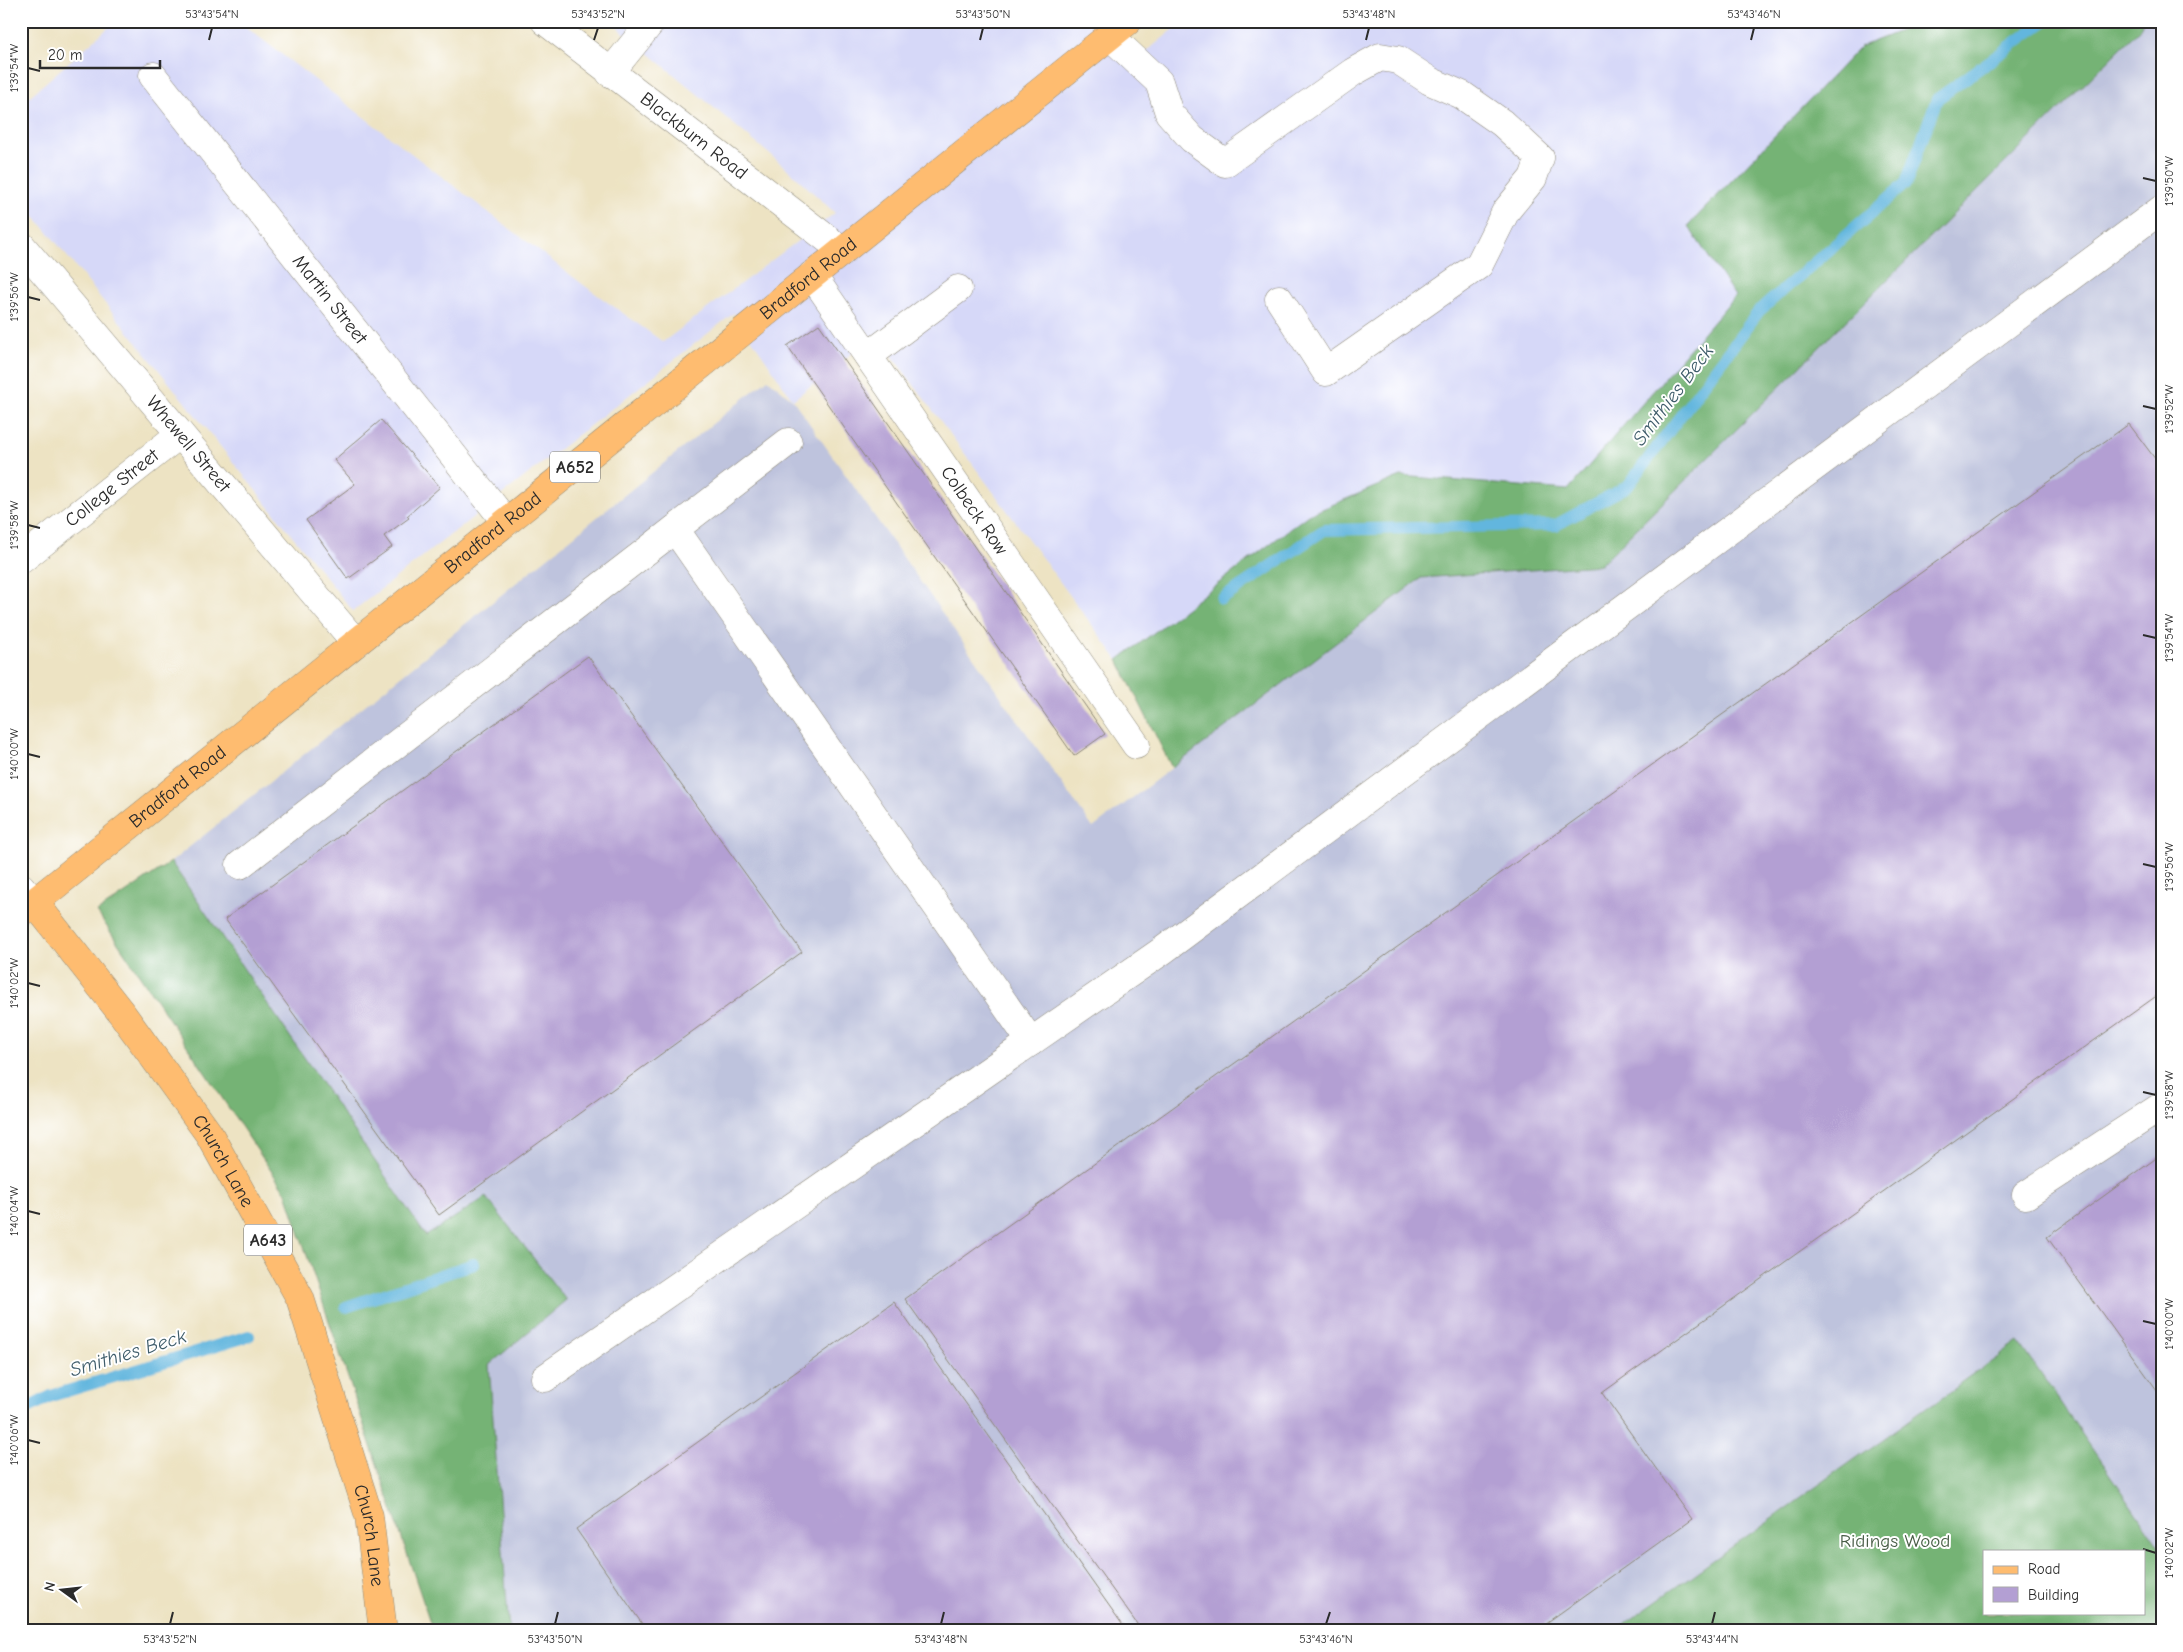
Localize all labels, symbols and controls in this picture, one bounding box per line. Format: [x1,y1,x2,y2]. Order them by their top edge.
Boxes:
text: 53°43'54"N [185,7,239,21]
text: 53°43'52"N [571,7,625,21]
text: 53°43'50"N [956,7,1010,21]
text: 53°43'48"N [1343,7,1395,21]
text: 53°43'46"N [1727,7,1781,21]
scale bar [40,38,160,70]
text: 1°39'54"W [7,43,21,92]
text: 20 m [48,46,82,64]
street label: Blackburn Road [636,88,752,184]
text: 1°39'50"W [2162,155,2176,206]
street label: Bradford Road [755,233,861,324]
street label: Martin Street [288,250,372,349]
text: 1°39'56"W [7,272,21,322]
water label: Smithies Beck [1628,340,1719,450]
text: 1°39'52"W [2162,384,2176,434]
street label: Whewell Street [142,391,236,497]
street label: College Street [61,444,164,532]
road number: A652 [550,452,600,482]
street label: Colbeck Row [936,462,1013,560]
street label: Bradford Road [440,487,546,578]
text: 1°39'58"W [7,500,21,549]
text: 1°39'54"W [2162,613,2176,662]
text: 1°40'00"W [7,728,21,780]
street label: Bradford Road [125,741,231,833]
text: 1°39'56"W [2162,842,2176,892]
text: 1°40'02"W [7,957,21,1008]
text: 1°39'58"W [2162,1070,2176,1119]
street label: Church Lane [188,1110,258,1211]
text: 1°40'04"W [7,1185,21,1236]
road number: A643 [244,1224,292,1256]
text: 1°40'00"W [2162,1298,2176,1350]
water label: Smithies Beck [67,1324,189,1382]
text: 1°40'06"W [7,1414,21,1465]
street label: Church Lane [349,1482,388,1588]
text: 1°40'02"W [2162,1527,2176,1578]
park label: Ridings Wood [1840,1530,1950,1552]
legend [1983,1550,2146,1614]
text: Road [2028,1560,2060,1578]
north arrow [38,1564,88,1614]
text: N [41,1580,59,1593]
text: Building [2028,1586,2079,1604]
text: 53°43'52"N [143,1632,197,1646]
text: 53°43'50"N [528,1632,582,1646]
text: 53°43'48"N [915,1632,967,1646]
text: 53°43'46"N [1299,1632,1353,1646]
text: 53°43'44"N [1686,1632,1738,1646]

